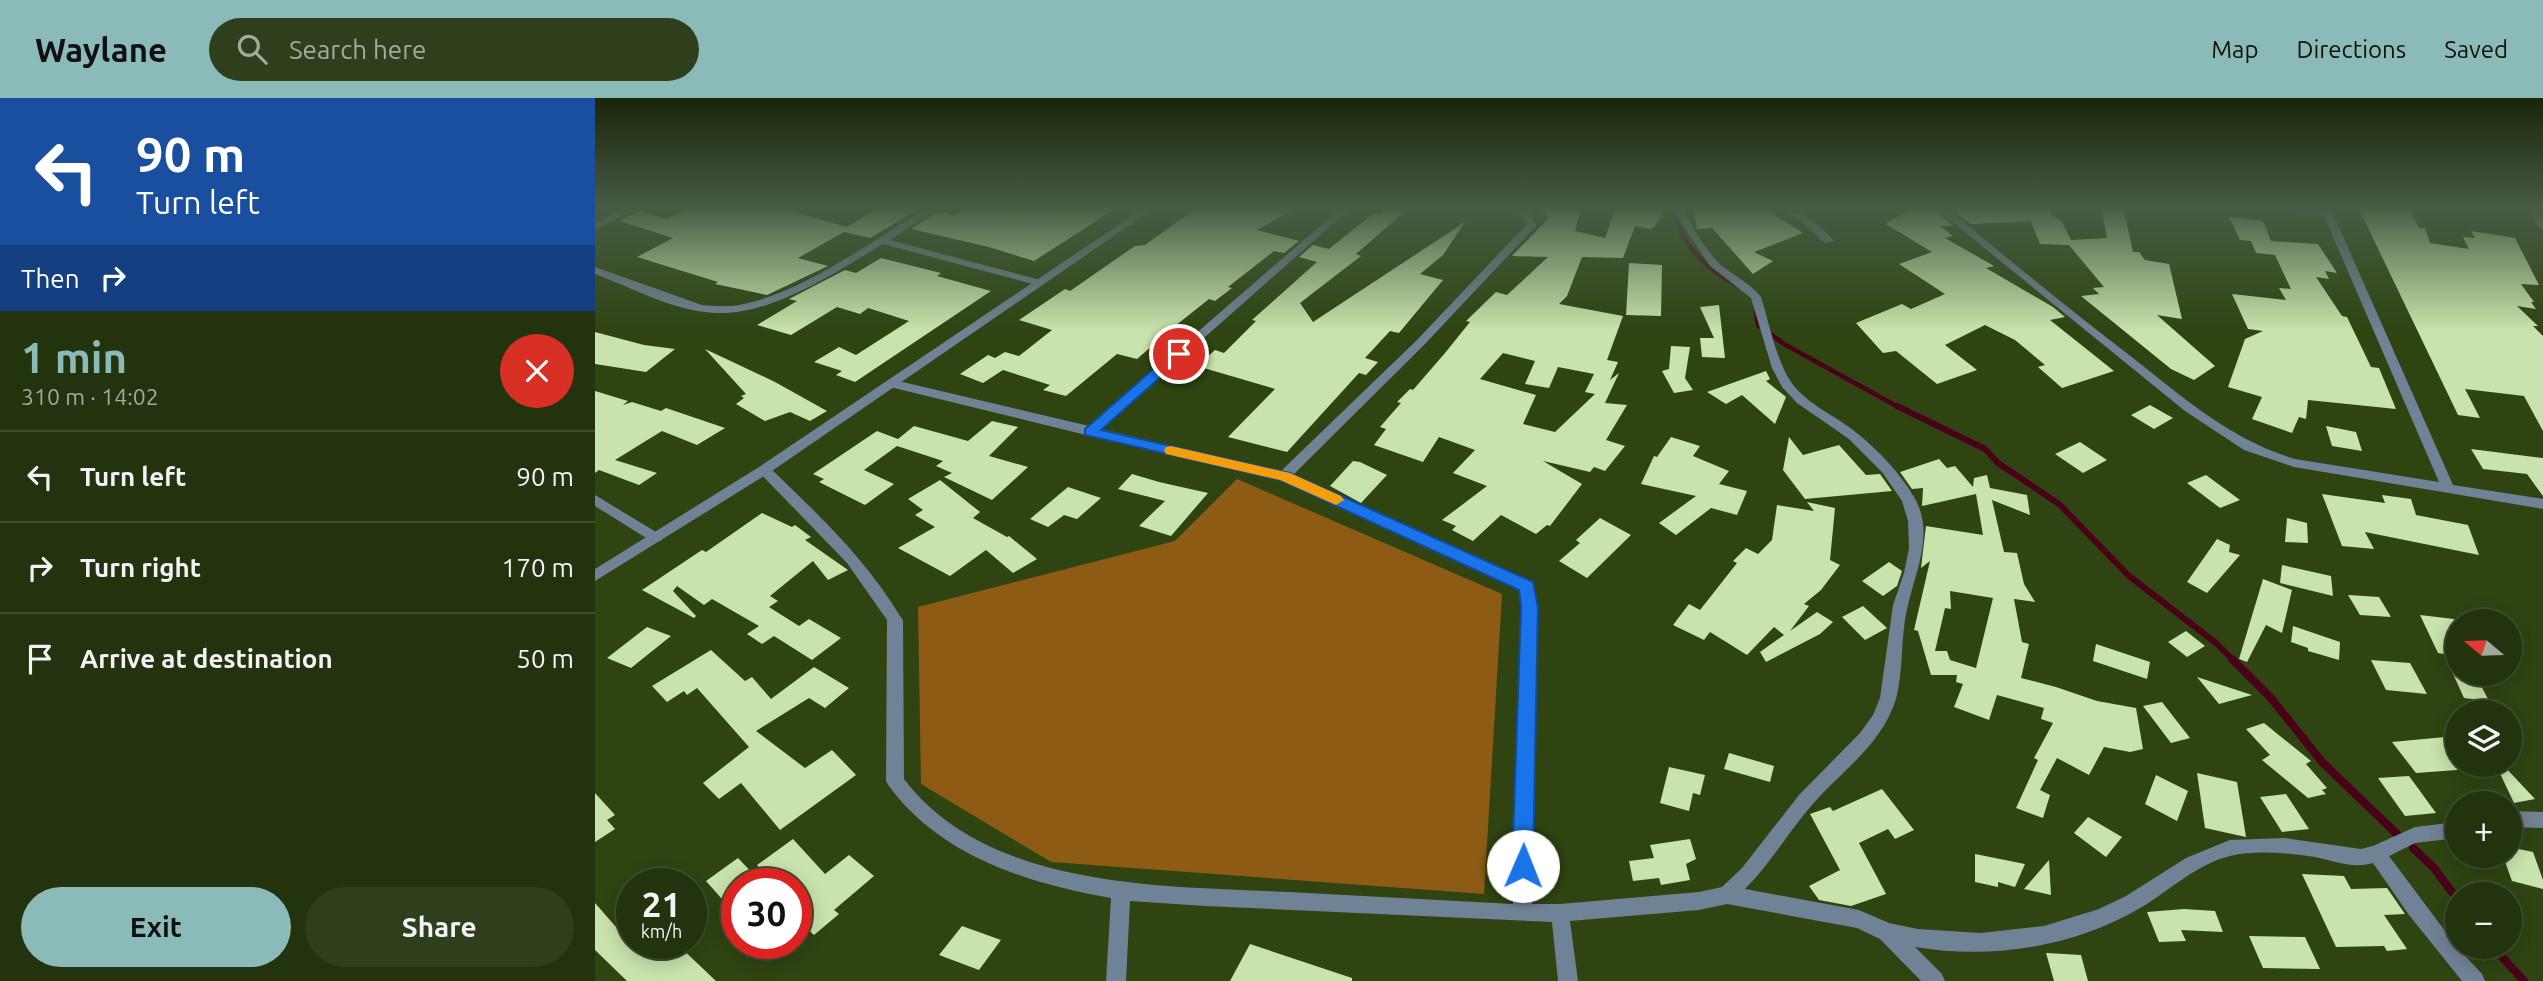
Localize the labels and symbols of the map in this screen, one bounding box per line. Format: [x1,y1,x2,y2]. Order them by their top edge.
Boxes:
pin [1149,324,1209,384]
north arrow [2445,609,2522,686]
position arrow [1486,829,1560,903]
speed limit sign: 30 [721,868,812,959]

